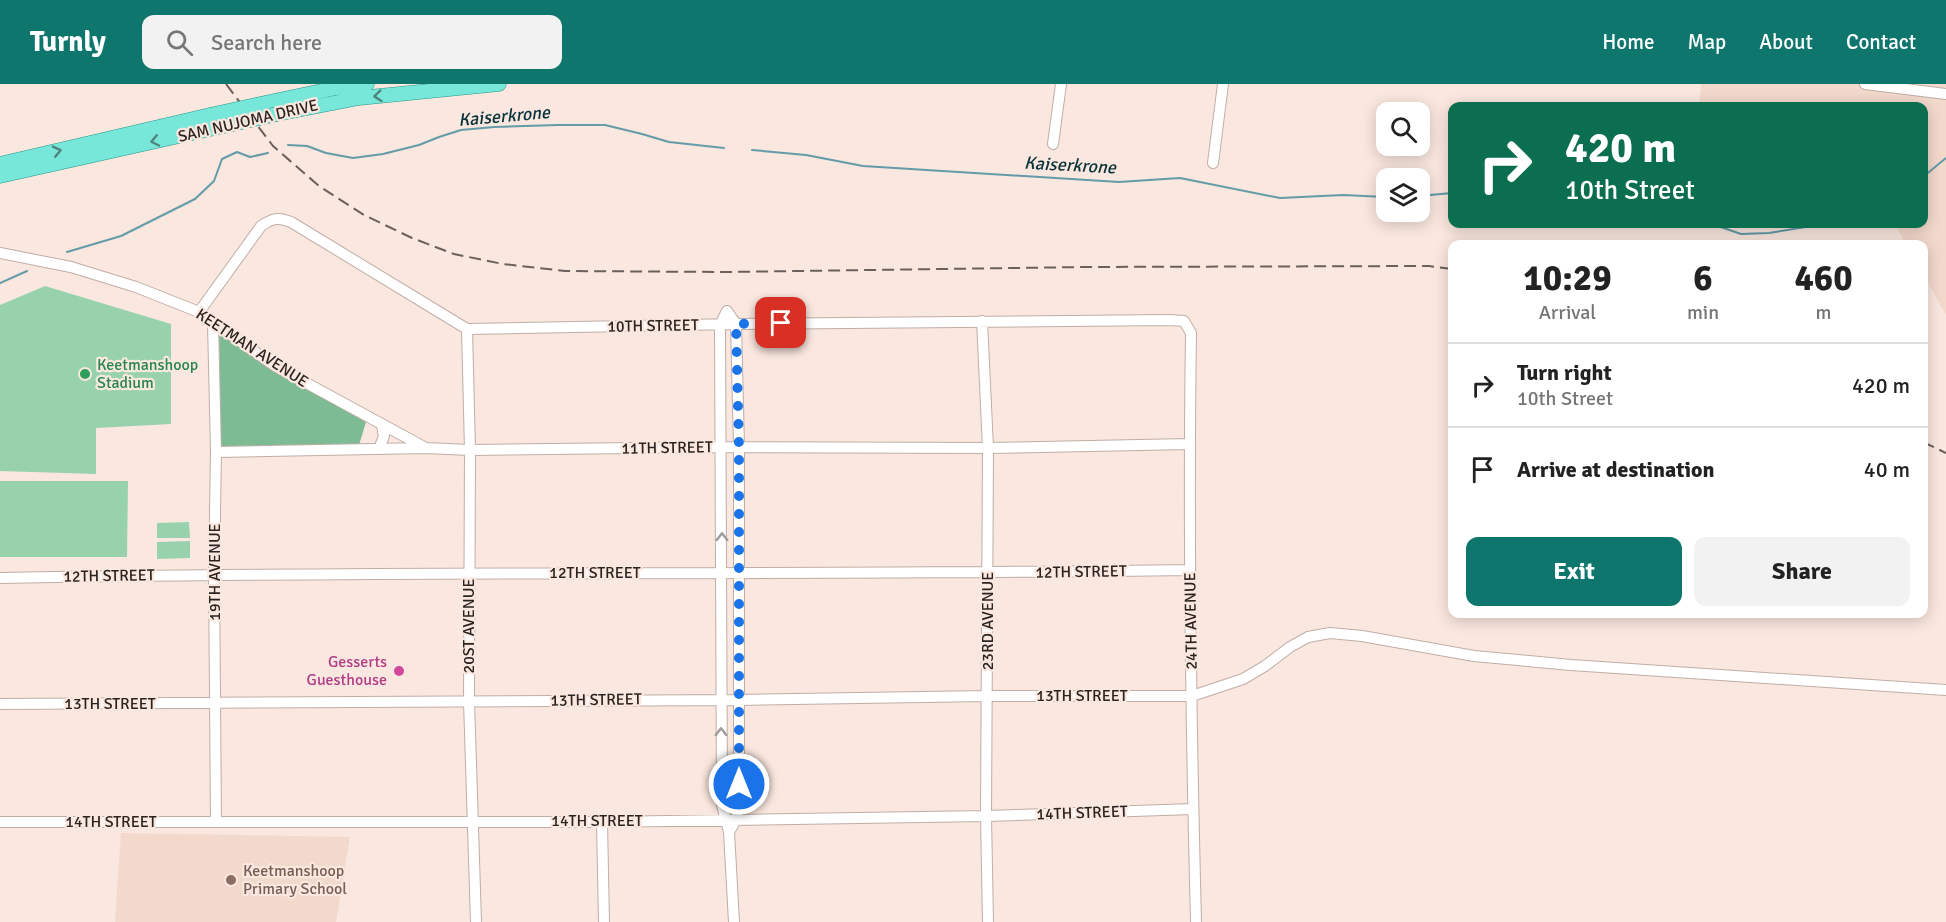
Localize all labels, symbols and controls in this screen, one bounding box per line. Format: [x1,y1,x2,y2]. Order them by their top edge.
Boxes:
search box [142,15,562,69]
text: Turnly [30,25,106,59]
icon: search [163,26,196,59]
text: Search here [211,29,322,56]
text: Home [1602,29,1655,55]
text: Map [1688,29,1726,55]
text: About [1759,29,1813,55]
text: Contact [1846,29,1916,55]
one-way arrow [373,89,382,102]
street label: SAM NUJOMA DRIVE [176,95,320,147]
water label: Kaiserkrone [457,101,552,131]
map controls [1376,102,1430,222]
button: search [1376,102,1430,156]
text: 420 m [1565,123,1676,174]
icon: right [1466,126,1544,204]
one-way arrow [151,134,161,147]
one-way arrow [52,145,62,158]
water label: Kaiserkrone [1024,152,1117,178]
button: layers [1376,168,1430,222]
text: 10th Street [1565,174,1695,207]
text: 10:29 [1523,256,1612,301]
text: 6 [1693,256,1713,301]
text: 460 [1794,256,1853,301]
pin [755,297,806,348]
text: Arrival [1539,300,1596,325]
text: min [1687,300,1719,325]
text: m [1816,300,1832,325]
street label: KEETMAN AVENUE [192,304,312,392]
icon: arrive [764,306,797,339]
street label: 10TH STREET [607,315,699,337]
place label: Keetmanshoop Stadium [97,355,198,393]
text: Turn right [1517,359,1612,386]
marker: Keetmanshoop Stadium [78,367,92,381]
icon: right [1466,369,1499,402]
text: 420 m [1852,372,1910,399]
text: 10th Street [1517,386,1613,411]
street label: 11TH STREET [621,437,713,459]
icon: arrive [1466,453,1499,486]
text: Arrive at destination [1517,456,1714,483]
text: 40 m [1864,456,1910,483]
street label: 19TH AVENUE [205,523,225,621]
one-way arrow [716,533,728,542]
button: Exit [1466,537,1682,606]
button: Share [1694,537,1910,606]
street label: 12TH STREET [1035,561,1127,583]
street label: 12TH STREET [549,563,641,583]
street label: 12TH STREET [63,565,155,587]
street label: 23RD AVENUE [978,572,998,670]
street label: 24TH AVENUE [1180,572,1202,670]
street label: 20ST AVENUE [459,579,479,674]
place label: Gesserts Guesthouse [307,652,387,690]
marker: Gesserts Guesthouse [392,664,406,678]
street label: 13TH STREET [1036,686,1128,706]
street label: 13TH STREET [550,689,642,711]
street label: 13TH STREET [64,694,156,714]
one-way arrow [715,728,727,737]
position arrow [707,752,771,816]
street label: 14TH STREET [1036,801,1128,825]
street label: 14TH STREET [551,811,643,831]
street label: 14TH STREET [65,812,157,832]
place label: Keetmanshoop Primary School [243,861,347,899]
marker: Keetmanshoop Primary School [224,873,238,887]

